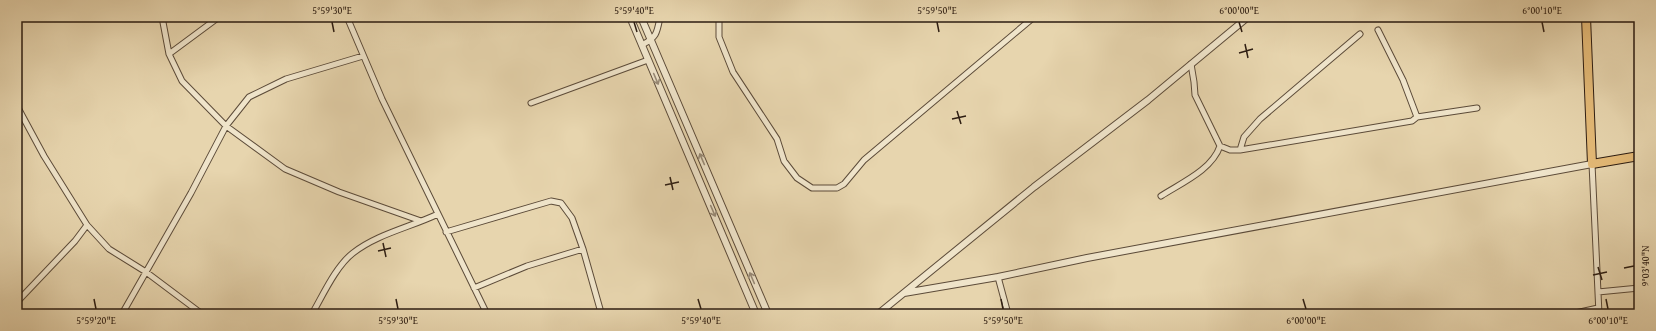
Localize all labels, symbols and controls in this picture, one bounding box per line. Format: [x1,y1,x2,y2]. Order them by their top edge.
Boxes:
text: 5°59'30"E [312,3,352,18]
text: 5°59'40"E [614,3,654,18]
text: 5°59'50"E [917,3,957,18]
text: 6°00'00"E [1219,3,1259,18]
text: 6°00'10"E [1522,3,1562,18]
one-way arrow [653,72,661,84]
one-way arrow [697,153,705,165]
one-way arrow [709,205,717,217]
text: 9°03'40"N [1638,245,1653,287]
one-way arrow [748,273,756,285]
text: 5°59'20"E [76,313,116,328]
text: 5°59'30"E [378,313,418,328]
text: 5°59'40"E [681,313,721,328]
text: 5°59'50"E [983,313,1023,328]
text: 6°00'00"E [1286,313,1326,328]
text: 6°00'10"E [1588,313,1628,328]

